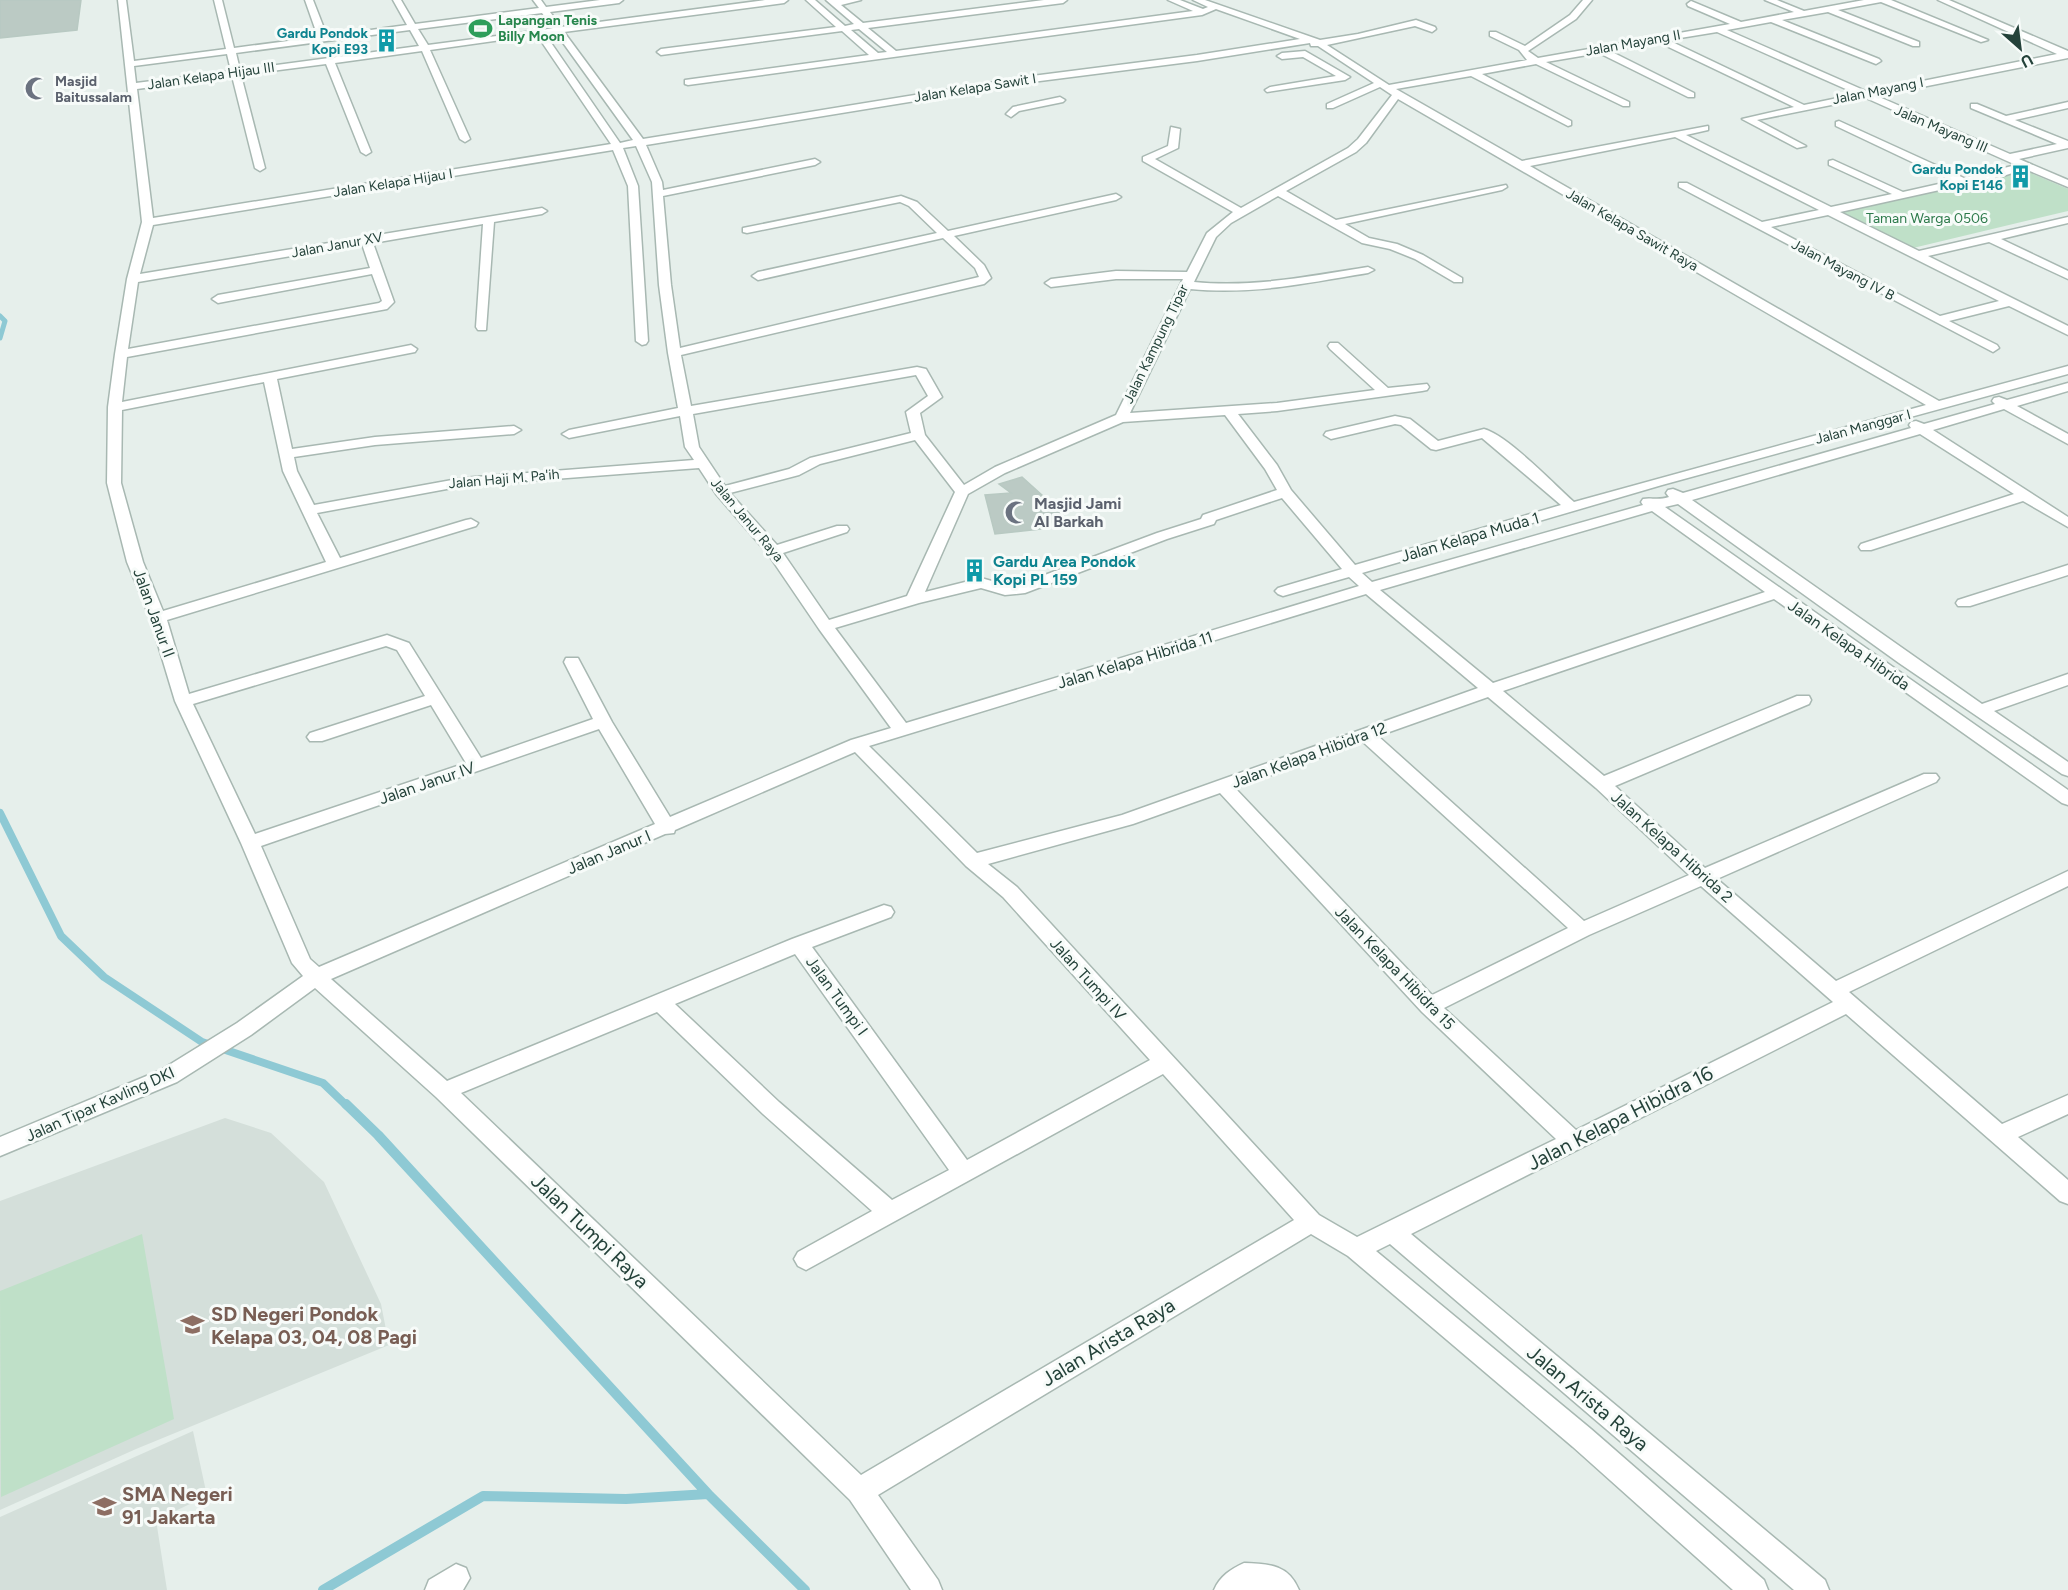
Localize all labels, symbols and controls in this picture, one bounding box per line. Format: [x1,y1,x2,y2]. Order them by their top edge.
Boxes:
place label: Lapangan Tenis Billy Moon [498,12,598,45]
sports icon: Lapangan Tenis Billy Moon [467,15,493,41]
north arrow [1990,18,2050,78]
place label: Gardu Pondok Kopi E93 [277,25,368,58]
street label: Jalan Mayang II [1584,26,1682,60]
building icon: Gardu Pondok Kopi E93 [373,28,399,54]
text: U [2017,50,2036,72]
street label: Jalan Kelapa Hijau III [146,59,276,93]
street label: Jalan Kelapa Sawit I [913,70,1037,106]
place label: Masjid Baitussalam [55,73,132,106]
street label: Jalan Mayang I [1831,74,1925,108]
mosque icon: Masjid Baitussalam [24,76,50,102]
street label: Jalan Mayang III [1892,102,1990,156]
place label: Gardu Pondok Kopi E146 [1912,161,2003,194]
building icon: Gardu Pondok Kopi E146 [2008,164,2034,190]
street label: Jalan Kelapa Hijau I [332,165,454,201]
street label: Jalan Kelapa Sawit Raya [1563,185,1701,275]
park label: Taman Warga 0506 [1866,210,1988,227]
street label: Jalan Janur XV [290,229,384,261]
street label: Jalan Mayang IV B [1789,236,1897,304]
street label: Jalan Kampung Tipar [1120,282,1192,406]
street label: Jalan Manggar I [1813,406,1913,448]
street label: Jalan Haji M. Pa'ih [448,466,560,492]
street label: Jalan Janur Raya [707,475,787,565]
place label: Masjid Jami Al Barkah [1034,494,1121,531]
mosque icon: Masjid Jami Al Barkah [1003,499,1029,525]
street label: Jalan Kelapa Muda 1 [1399,508,1541,566]
place label: Gardu Area Pondok Kopi PL 159 [993,552,1136,589]
building icon: Gardu Area Pondok Kopi PL 159 [962,557,988,583]
street label: Jalan Janur II [129,566,179,660]
street label: Jalan Kelapa Hibrida [1784,596,1914,694]
street label: Jalan Kelapa Hibrida 11 [1055,627,1215,693]
street label: Jalan Kelapa Hibidra 12 [1229,718,1389,792]
street label: Jalan Janur IV [377,758,477,808]
street label: Jalan Kelapa Hibrida 2 [1607,787,1737,907]
street label: Jalan Janur I [564,826,654,878]
street label: Jalan Kelapa Hibidra 15 [1331,902,1459,1034]
street label: Jalan Tumpi IV [1046,934,1130,1024]
street label: Jalan Tumpi I [802,953,872,1039]
street label: Jalan Kelapa Hibidra 16 [1523,1061,1717,1175]
street label: Jalan Tipar Kavling DKI [23,1063,177,1145]
street label: Jalan Tumpi Raya [526,1169,654,1293]
street label: Jalan Arista Raya [1037,1293,1179,1391]
place label: SD Negeri Pondok Kelapa 03, 04, 08 Pagi [211,1302,417,1349]
school or university icon: SD Negeri Pondok Kelapa 03, 04, 08 Pagi [180,1312,206,1338]
street label: Jalan Arista Raya [1522,1340,1654,1456]
place label: SMA Negeri 91 Jakarta [122,1482,233,1529]
school or university icon: SMA Negeri 91 Jakarta [91,1493,117,1519]

